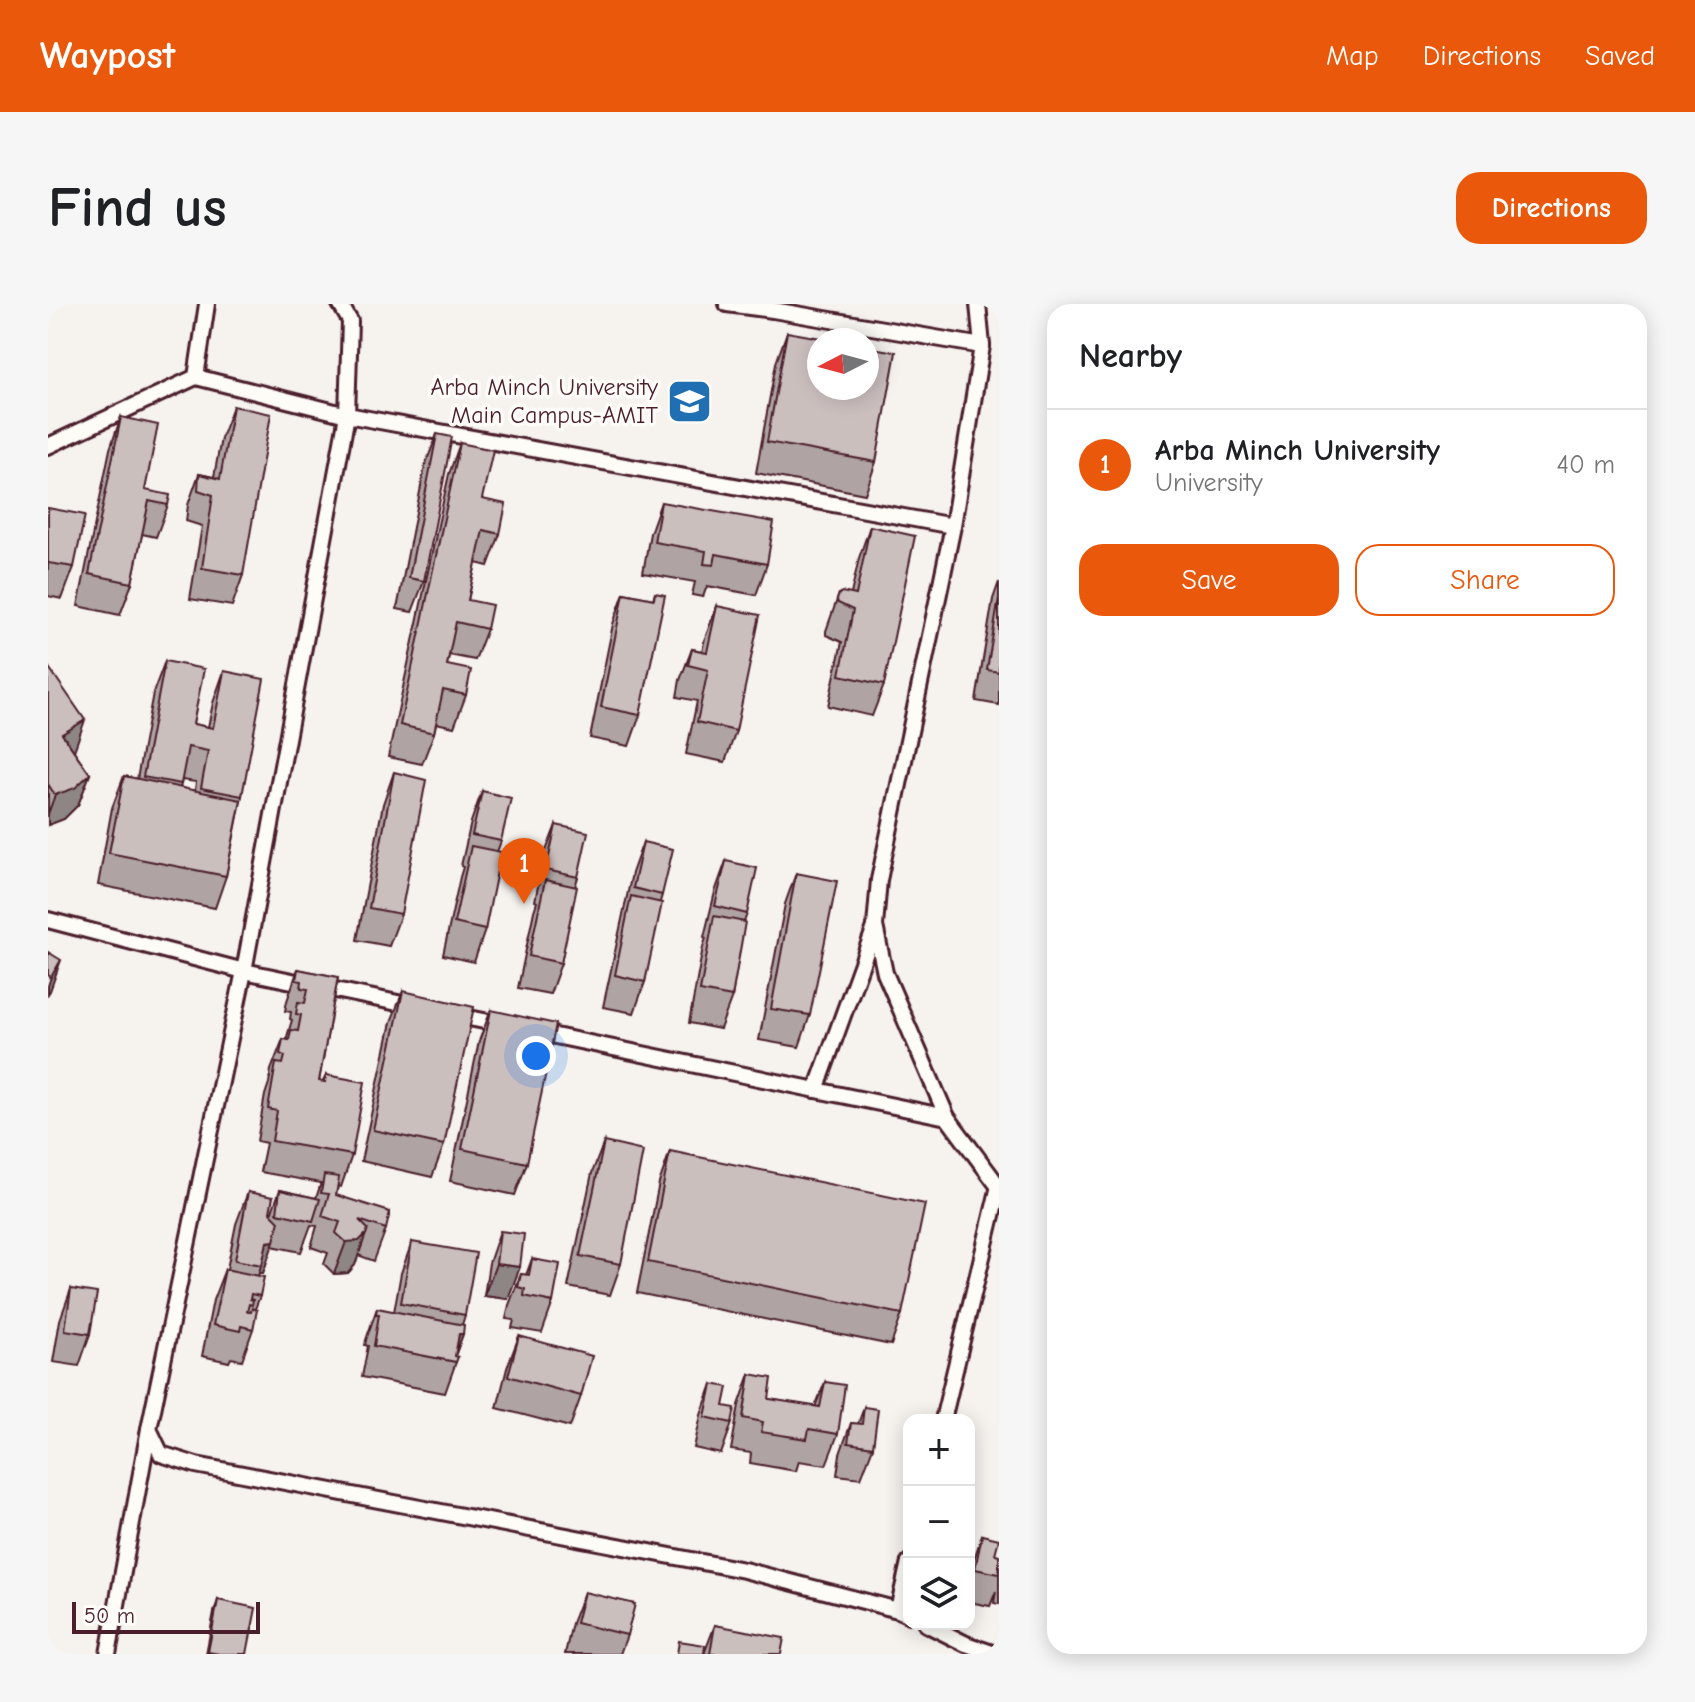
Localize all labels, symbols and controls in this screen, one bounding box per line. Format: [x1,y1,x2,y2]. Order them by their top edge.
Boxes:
text: Waypost [40,34,175,78]
text: Map [1326,40,1379,72]
text: Directions [1423,40,1541,72]
text: Saved [1585,40,1655,72]
button: Directions [1456,172,1647,244]
text: Find us [48,176,227,240]
north arrow [807,328,879,400]
text: Nearby [1079,336,1182,376]
place label: Arba Minch University Main Campus-AMIT [431,373,658,429]
school or university icon: Arba Minch University Main Campus-AMIT [665,377,713,425]
text: Arba Minch University [1155,433,1440,468]
text: 1 [1100,450,1110,480]
text: 40 m [1556,450,1615,480]
text: University [1155,468,1263,498]
button: Save [1079,544,1339,616]
button: Share [1355,544,1615,616]
pin: 1 [498,838,550,904]
your location [516,1036,556,1076]
map controls [903,1414,975,1630]
button: + [903,1414,975,1486]
button: − [903,1486,975,1558]
button: layers [903,1558,975,1630]
scale bar [72,1598,260,1634]
text: 50 m [84,1603,135,1629]

